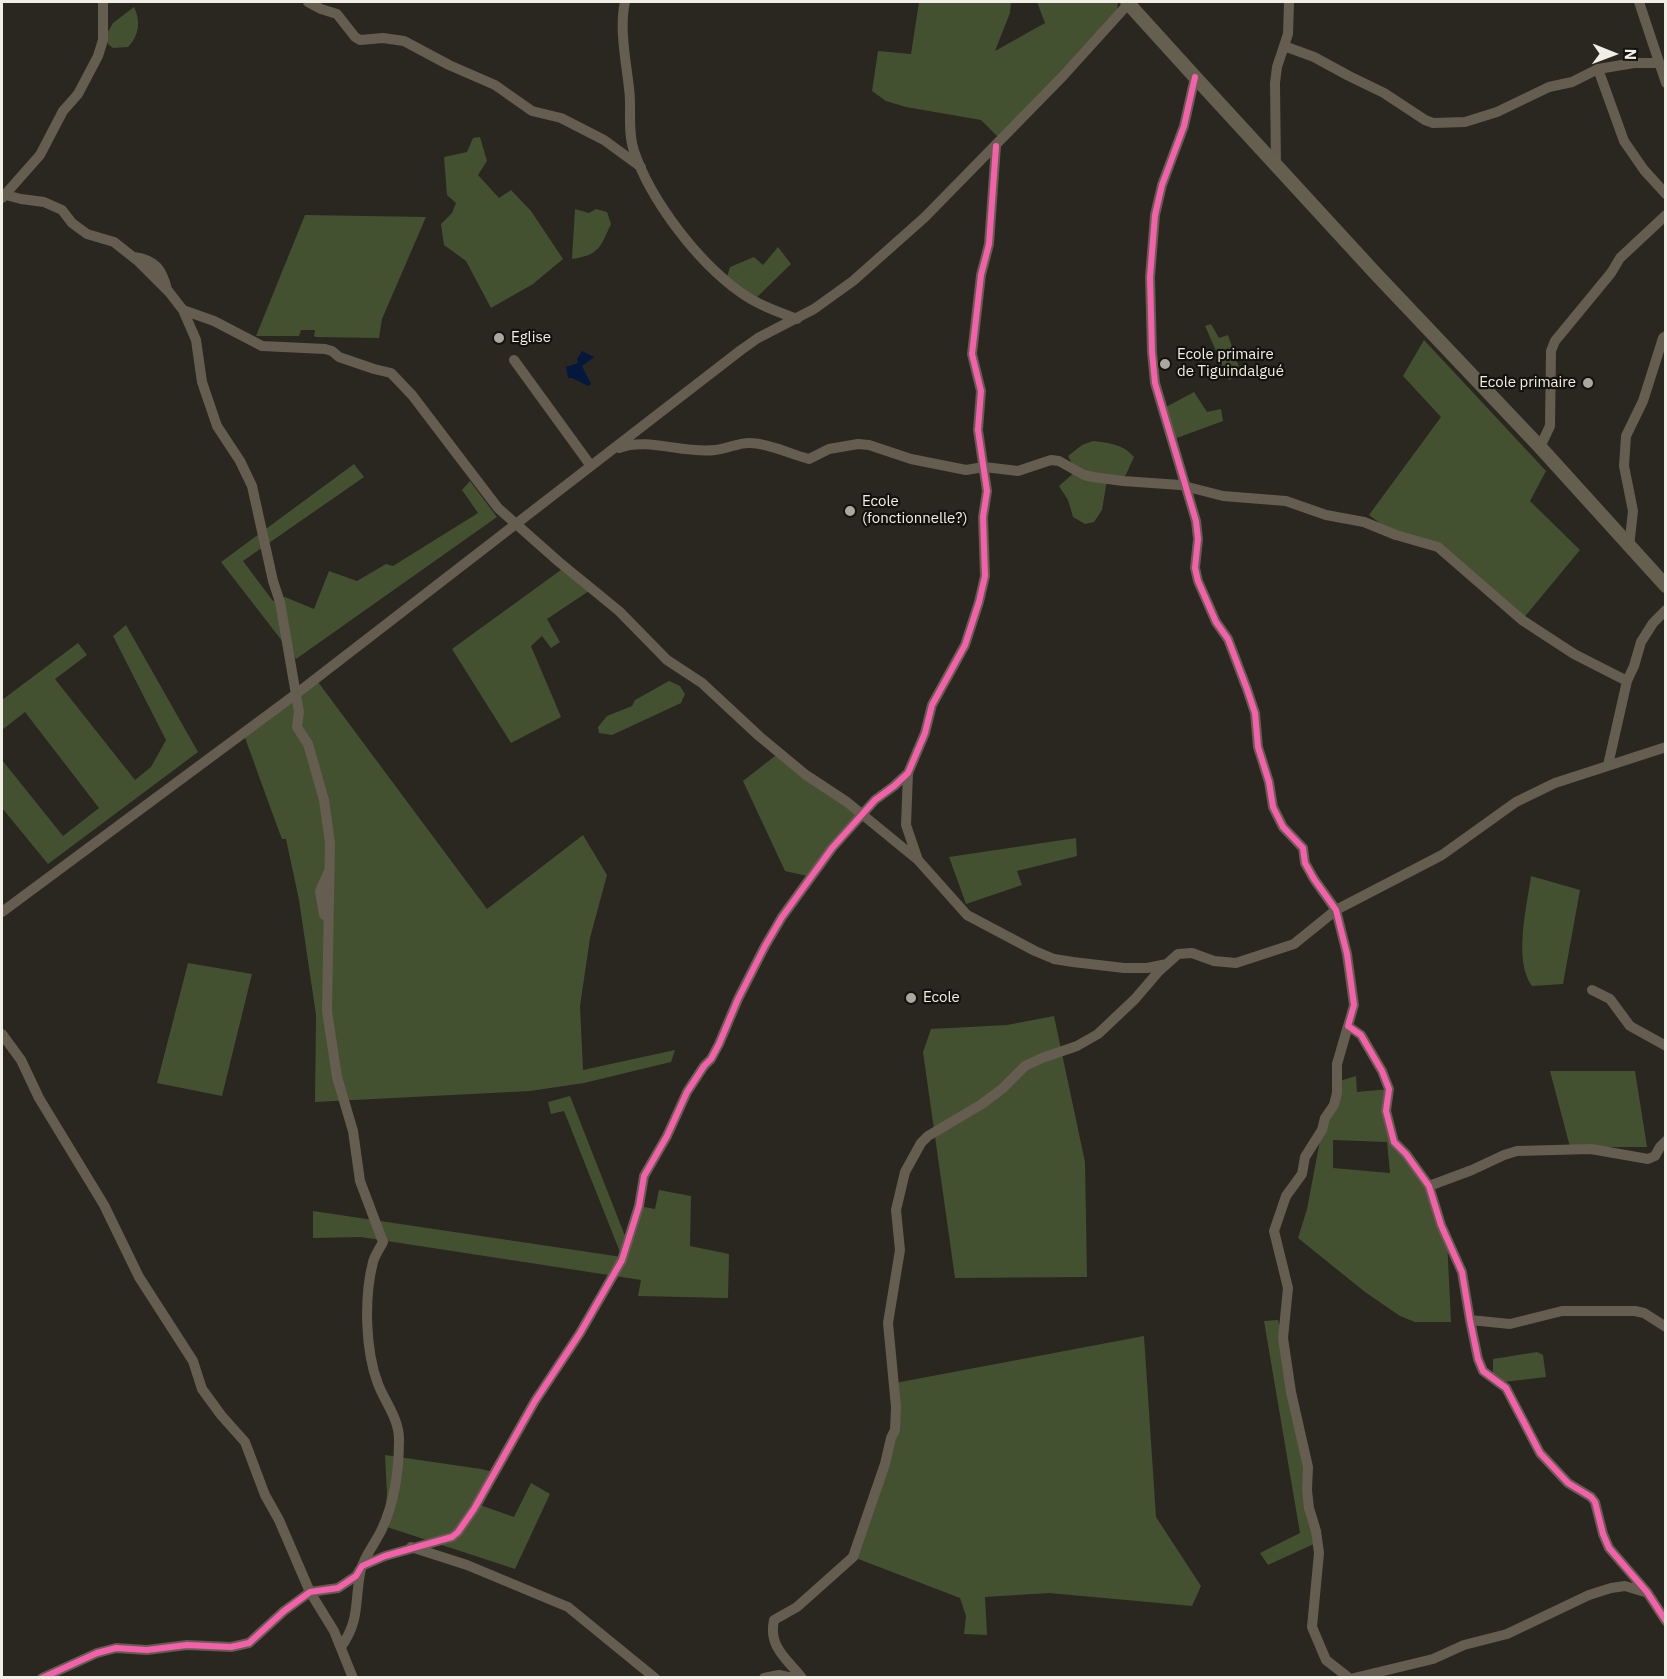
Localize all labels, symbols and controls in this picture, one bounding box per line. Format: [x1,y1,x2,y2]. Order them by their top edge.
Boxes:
north arrow [1583,24,1643,84]
text: N [1621,48,1641,60]
place label: Eglise [511,329,551,347]
marker: Eglise [492,331,506,345]
place label: Ecole primaire de Tiguindalgué [1177,346,1284,381]
marker: Ecole primaire de Tiguindalgué [1158,357,1172,371]
place label: Ecole primaire [1479,374,1576,392]
marker: Ecole primaire [1581,376,1595,390]
place label: Ecole (fonctionnelle?) [862,493,967,528]
marker: Ecole (fonctionnelle?) [843,504,857,518]
place label: Ecole [923,989,960,1007]
marker: Ecole [904,991,918,1005]

